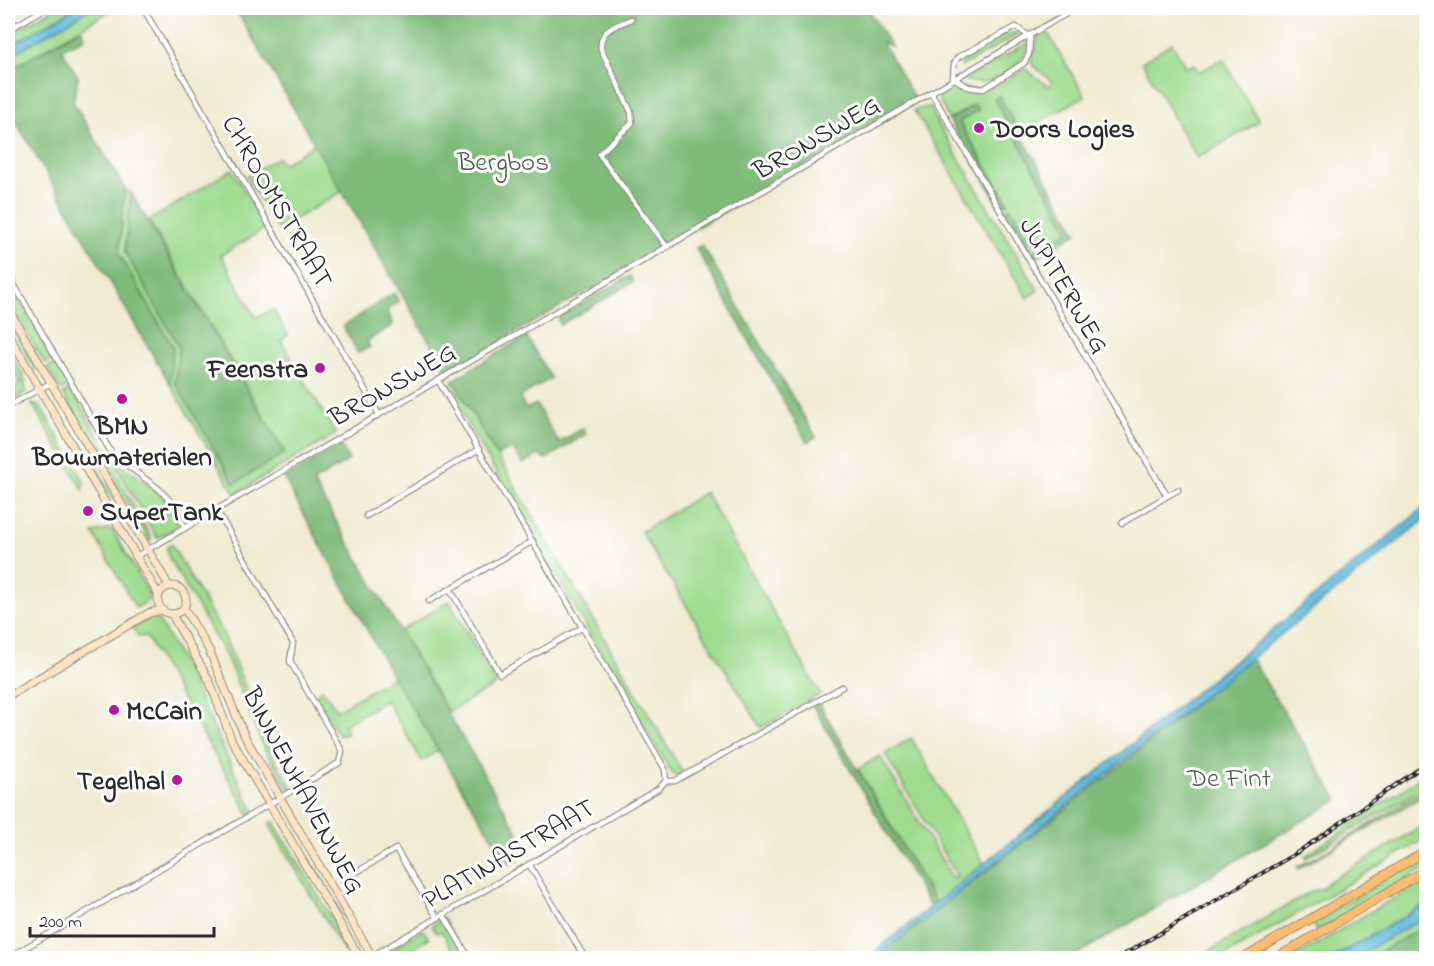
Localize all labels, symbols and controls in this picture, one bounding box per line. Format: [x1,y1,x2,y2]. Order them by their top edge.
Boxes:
street label: BRONSWEG [746,87,888,192]
street label: CHROOMSTRAAT [210,108,341,296]
place label: Doors Logies [989,111,1135,151]
marker: Doors Logies [972,121,986,135]
park label: Bergbos [456,144,549,183]
street label: JUPITERWEG [1008,211,1118,362]
street label: BRONSWEG [322,334,464,439]
place label: Feenstra [205,351,308,390]
marker: Feenstra [313,361,327,375]
marker: BMN Bouwmaterialen [115,392,129,406]
place label: BMN Bouwmaterialen [30,408,212,478]
place label: SuperTank [100,494,224,533]
marker: SuperTank [81,504,95,518]
street label: BINNENHAVENWEG [230,680,373,902]
place label: McCain [126,693,202,732]
marker: McCain [107,703,121,717]
park label: De Fint [1186,760,1271,799]
place label: Tegelhal [77,763,165,803]
marker: Tegelhal [170,773,184,787]
street label: PLATINASTRAAT [416,790,603,920]
scale bar [30,900,214,938]
text: 200 m [39,910,82,936]

